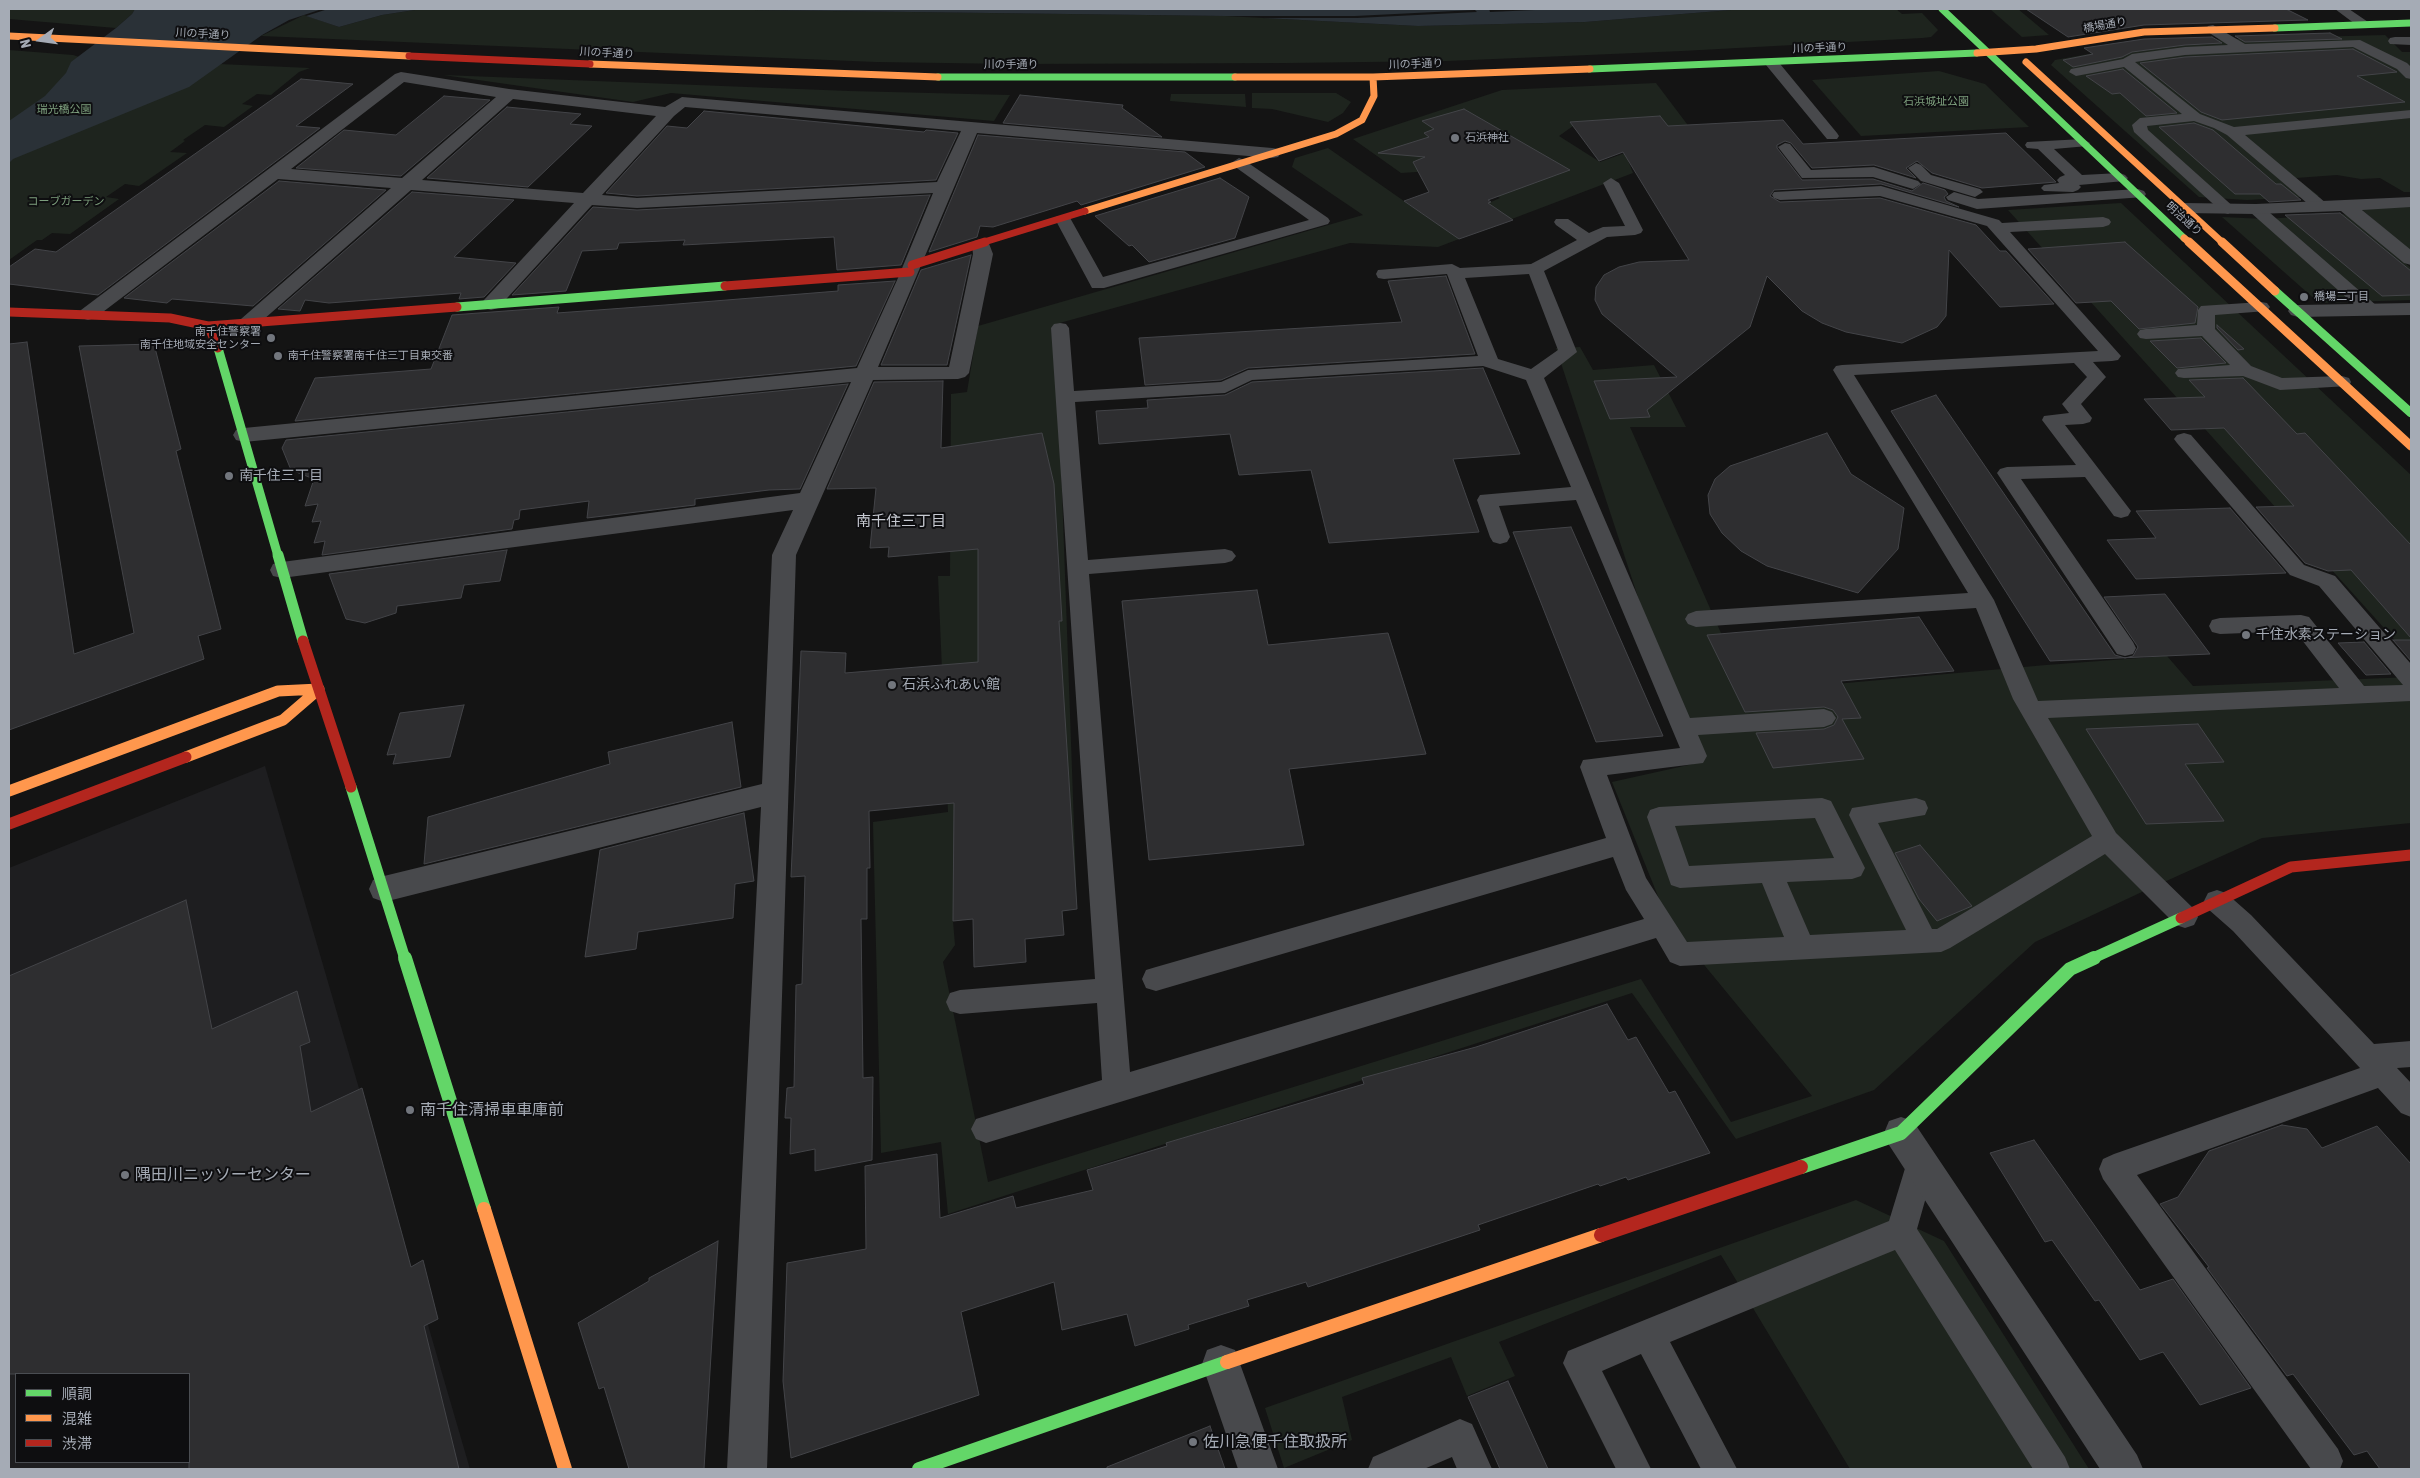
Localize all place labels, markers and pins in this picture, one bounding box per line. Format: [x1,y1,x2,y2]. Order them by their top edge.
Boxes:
place label: 石浜神社 [1465,131,1509,145]
marker: 石浜神社 [1449,132,1461,144]
place label: 橋場二丁目 [2314,290,2369,304]
marker: 橋場二丁目 [2298,291,2310,303]
place label: 南千住警察署 南千住地域安全センター [140,325,261,351]
marker: 南千住警察署 南千住地域安全センター [265,332,277,344]
place label: 南千住警察署南千住三丁目東交番 [288,349,453,363]
marker: 南千住警察署南千住三丁目東交番 [272,350,284,362]
place label: 南千住三丁目 [239,468,323,484]
marker: 南千住三丁目 [223,470,235,482]
place label: 千住水素ステーション [2256,627,2396,643]
marker: 千住水素ステーション [2240,629,2252,641]
place label: 石浜ふれあい館 [902,677,1000,693]
marker: 石浜ふれあい館 [886,679,898,691]
place label: 南千住清掃車車庫前 [420,1100,564,1120]
marker: 南千住清掃車車庫前 [404,1104,416,1116]
place label: 隅田川ニッソーセンター [135,1165,311,1185]
marker: 隅田川ニッソーセンター [119,1169,131,1181]
place label: 佐川急便千住取扱所 [1203,1432,1347,1452]
marker: 佐川急便千住取扱所 [1187,1436,1199,1448]

